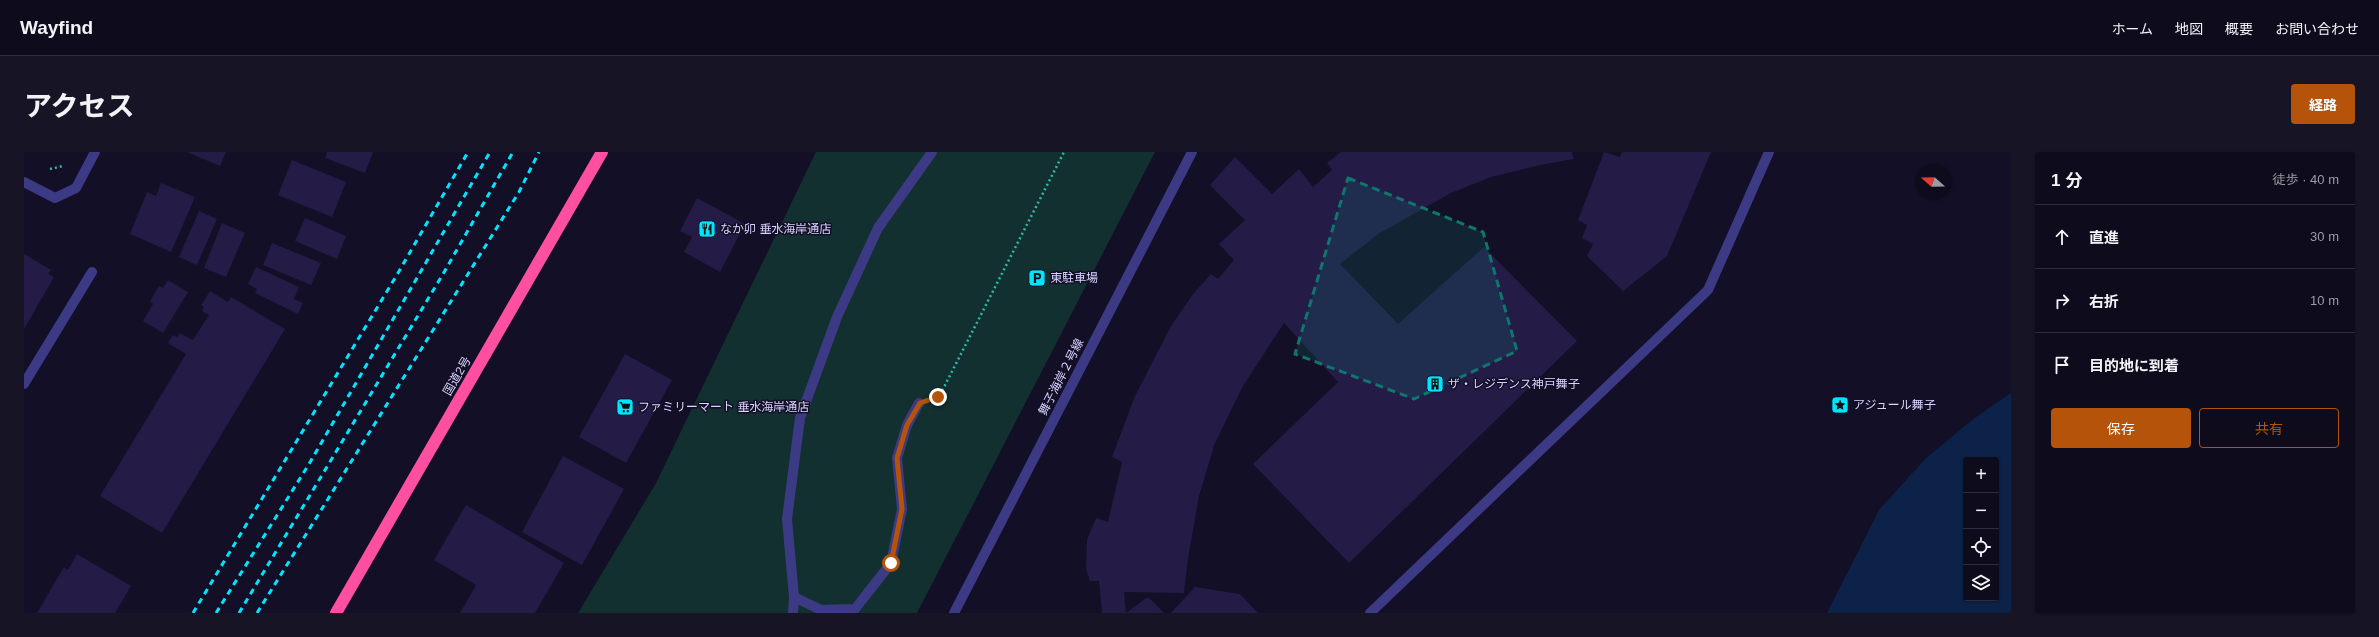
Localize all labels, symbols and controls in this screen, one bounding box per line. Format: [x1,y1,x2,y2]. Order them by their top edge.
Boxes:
text: Wayfind [20,17,93,38]
text: ホーム [2111,21,2153,37]
text: 地図 [2175,21,2203,37]
text: 概要 [2225,21,2253,37]
text: お問い合わせ [2275,21,2359,37]
button: 経路 [2291,84,2355,124]
text: アクセス [24,91,135,122]
north arrow [1915,164,1951,200]
text: 1 分 [2051,171,2082,190]
text: 徒歩 · 40 m [2273,172,2339,187]
restaurant icon: なか卯 垂水海岸通店 [697,219,717,239]
place label: なか卯 垂水海岸通店 [720,222,831,236]
icon: ahead [2051,226,2073,248]
text: 直進 [2089,229,2119,246]
text: 30 m [2310,229,2339,244]
parking icon: 東駐車場 [1027,268,1047,288]
place label: 東駐車場 [1050,271,1098,285]
icon: right [2051,290,2073,312]
text: 右折 [2089,293,2119,310]
text: 10 m [2310,293,2339,308]
street label: 舞子海岸２号線 [1036,336,1086,418]
street label: 国道2号 [440,354,474,398]
icon: arrive [2051,354,2073,376]
text: 目的地に到着 [2089,357,2179,374]
building icon: ザ・レジデンス神戸舞子 [1425,374,1445,394]
place label: ザ・レジデンス神戸舞子 [1448,377,1580,391]
route end [929,388,947,406]
place icon: アジュール舞子 [1830,395,1850,415]
supermarket icon: ファミリーマート 垂水海岸通店 [615,397,635,417]
place label: アジュール舞子 [1853,398,1936,412]
place label: ファミリーマート 垂水海岸通店 [638,400,809,414]
button: 保存 [2051,408,2191,448]
button: 共有 [2199,408,2339,448]
map controls [1963,457,1999,601]
button: + [1963,457,1999,493]
button: − [1963,493,1999,529]
button: locate [1963,529,1999,565]
route start [882,554,900,572]
button: layers [1963,565,1999,601]

